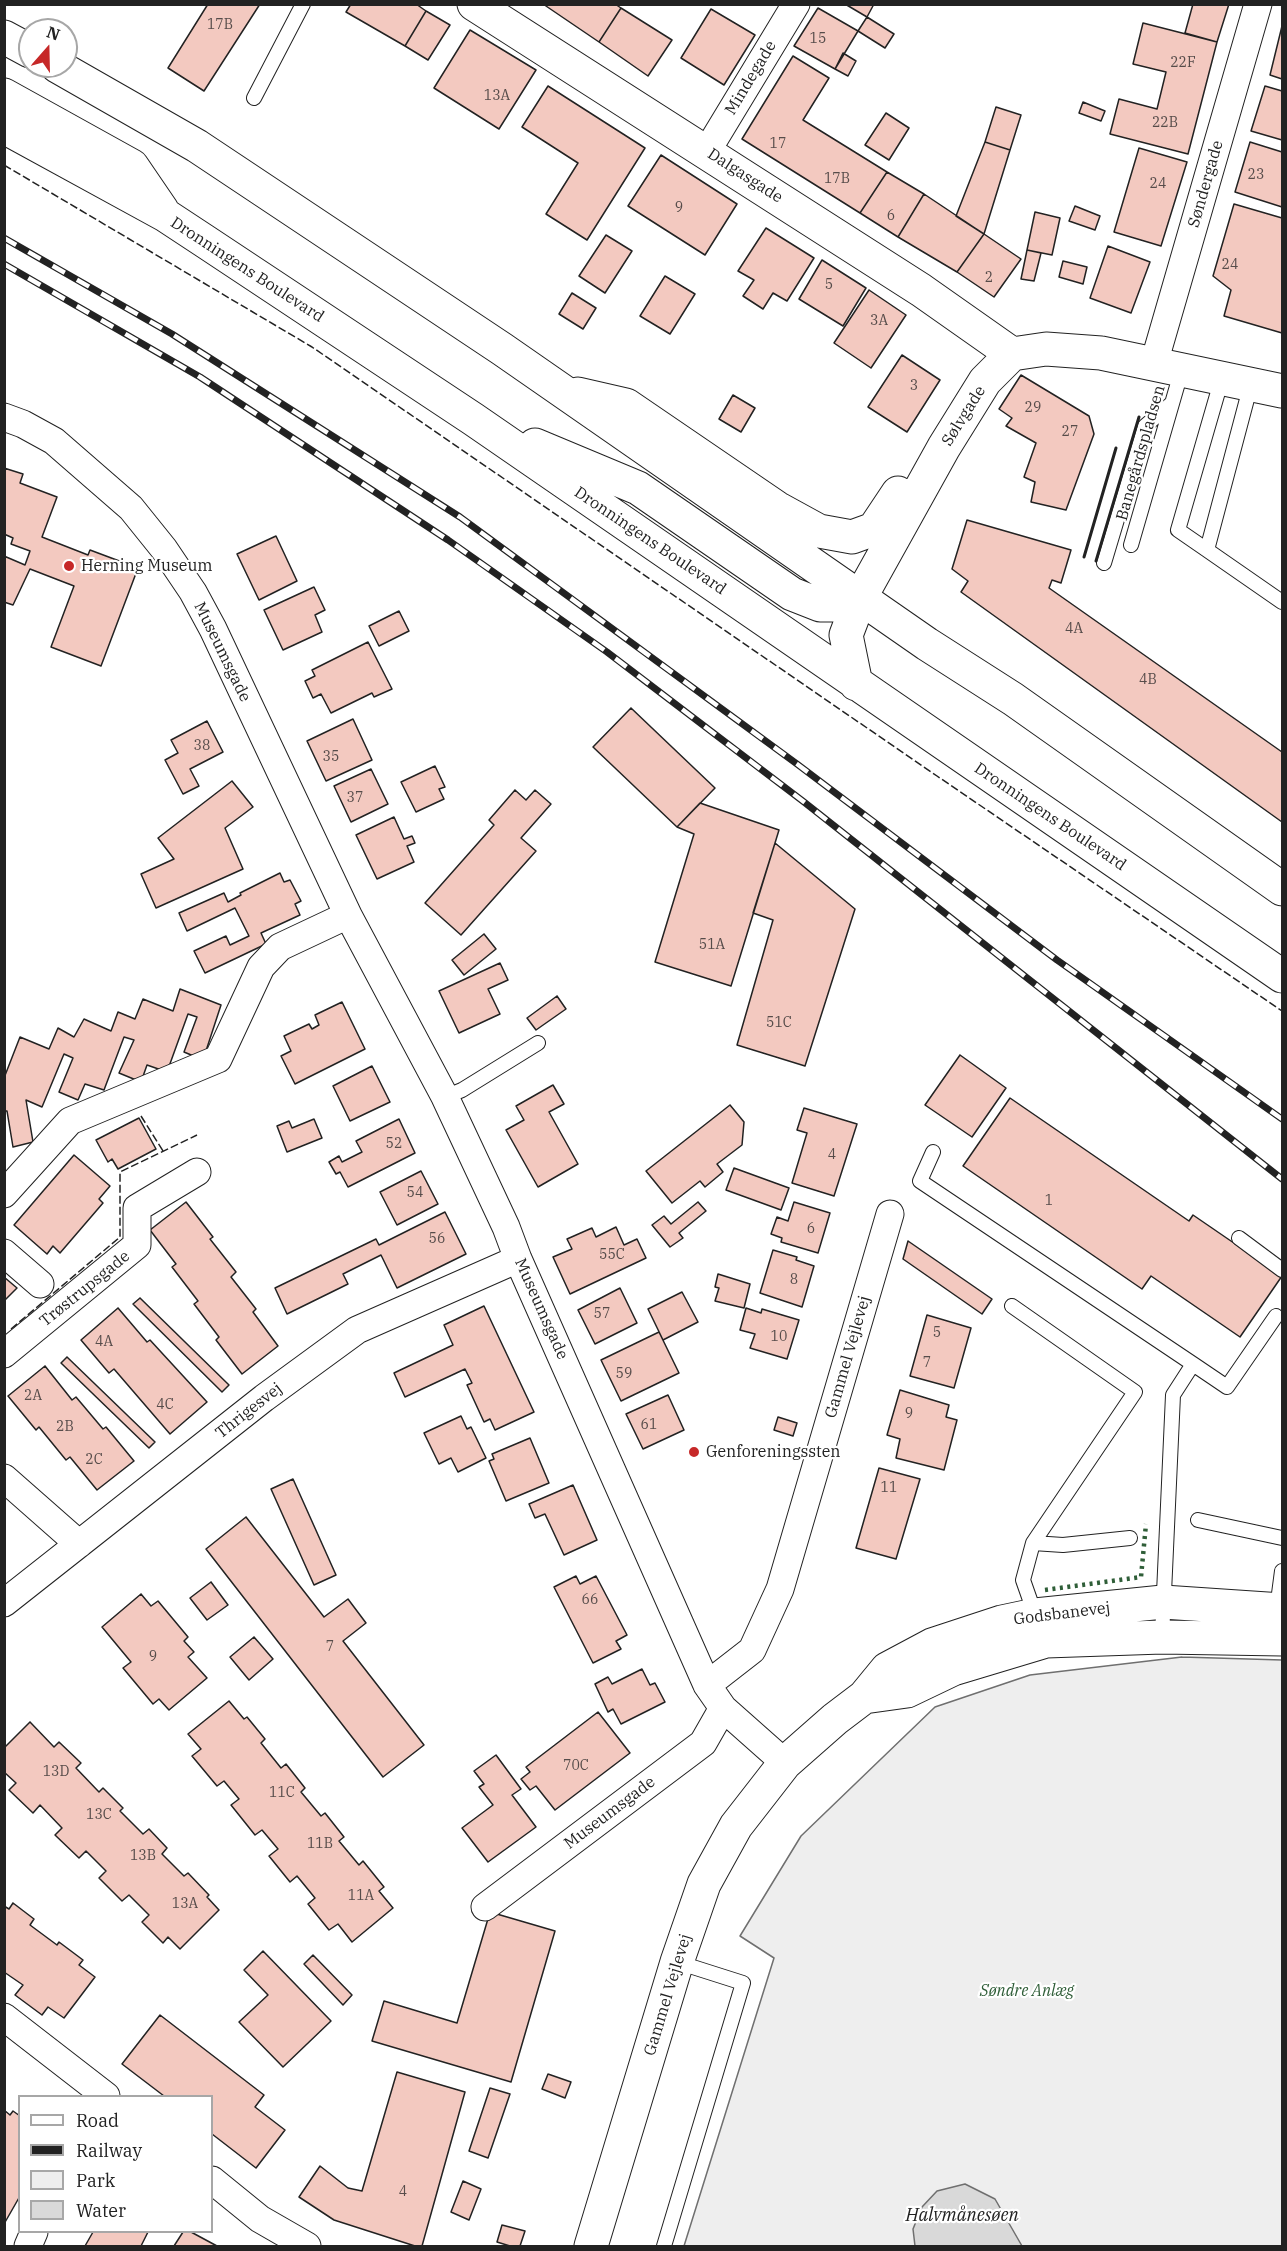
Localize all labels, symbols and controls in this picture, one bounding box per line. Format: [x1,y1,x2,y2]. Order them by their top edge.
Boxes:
house number: 17B [207,17,233,33]
north arrow [18,18,78,78]
text: N [44,21,63,45]
house number: 15 [810,31,826,47]
street label: Mindegade [721,37,781,119]
house number: 22F [1170,55,1196,71]
house number: 13A [484,88,510,104]
house number: 22B [1152,115,1178,131]
house number: 17 [770,136,786,152]
street label: Søndergade [1184,138,1228,230]
street label: Dalgasgade [704,145,786,207]
house number: 23 [1248,167,1264,183]
house number: 17B [824,171,850,187]
house number: 24 [1150,176,1166,192]
house number: 9 [675,200,683,216]
house number: 6 [887,208,895,224]
street label: Dronningens Boulevard [167,213,327,327]
house number: 24 [1222,257,1238,273]
house number: 2 [985,270,993,286]
house number: 5 [825,277,833,293]
house number: 3A [870,313,888,329]
house number: 3 [910,378,918,394]
street label: Sølvgade [938,382,990,450]
street label: Banegårdspladsen [1112,383,1170,523]
house number: 29 [1025,400,1041,416]
house number: 27 [1062,424,1078,440]
street label: Dronningens Boulevard [570,483,730,599]
place label: Herning Museum [81,556,213,576]
marker: Herning Museum [62,559,76,573]
street label: Museumsgade [190,599,254,705]
house number: 4A [1065,621,1083,637]
house number: 4B [1139,672,1157,688]
house number: 38 [194,738,210,754]
house number: 35 [323,749,339,765]
street label: Dronningens Boulevard [970,759,1130,875]
house number: 37 [347,790,363,806]
house number: 51A [699,937,725,953]
house number: 51C [766,1015,792,1031]
house number: 52 [386,1136,402,1152]
house number: 4 [828,1147,836,1163]
house number: 54 [407,1185,423,1201]
house number: 1 [1045,1193,1053,1209]
house number: 6 [807,1221,815,1237]
house number: 56 [429,1231,445,1247]
street label: Trøstrupsgade [36,1247,134,1331]
house number: 55C [599,1247,625,1263]
street label: Museumsgade [510,1255,572,1363]
house number: 8 [790,1272,798,1288]
street label: Gammel Vejlevej [821,1294,875,1420]
house number: 57 [594,1306,610,1322]
house number: 5 [933,1325,941,1341]
house number: 10 [771,1329,787,1345]
house number: 4A [95,1334,113,1350]
house number: 7 [923,1355,931,1371]
house number: 59 [616,1366,632,1382]
street label: Thrigesvej [212,1379,286,1443]
house number: 2A [24,1388,42,1404]
house number: 4C [156,1397,174,1413]
house number: 9 [905,1406,913,1422]
house number: 61 [641,1417,657,1433]
house number: 2B [56,1419,74,1435]
place label: Genforeningssten [706,1442,840,1462]
marker: Genforeningssten [687,1445,701,1459]
house number: 2C [85,1452,103,1468]
house number: 11 [881,1480,897,1496]
house number: 66 [582,1592,598,1608]
street label: Godsbanevej [1013,1599,1111,1629]
house number: 7 [326,1639,334,1655]
house number: 9 [149,1649,157,1665]
house number: 70C [563,1758,589,1774]
house number: 13D [43,1764,69,1780]
street label: Museumsgade [561,1773,659,1853]
house number: 11C [269,1785,295,1801]
house number: 13C [86,1807,112,1823]
house number: 11B [307,1836,333,1852]
house number: 13B [130,1848,156,1864]
house number: 11A [348,1888,374,1904]
house number: 13A [172,1896,198,1912]
street label: Gammel Vejlevej [640,1932,696,2058]
park label: Søndre Anlæg [980,1981,1074,2001]
legend [18,2095,213,2233]
text: Road [76,2109,119,2132]
text: Railway [76,2139,142,2162]
text: Park [76,2169,115,2192]
house number: 4 [399,2184,407,2200]
text: Water [76,2199,126,2222]
water label: Halvmånesøen [905,2205,1019,2227]

